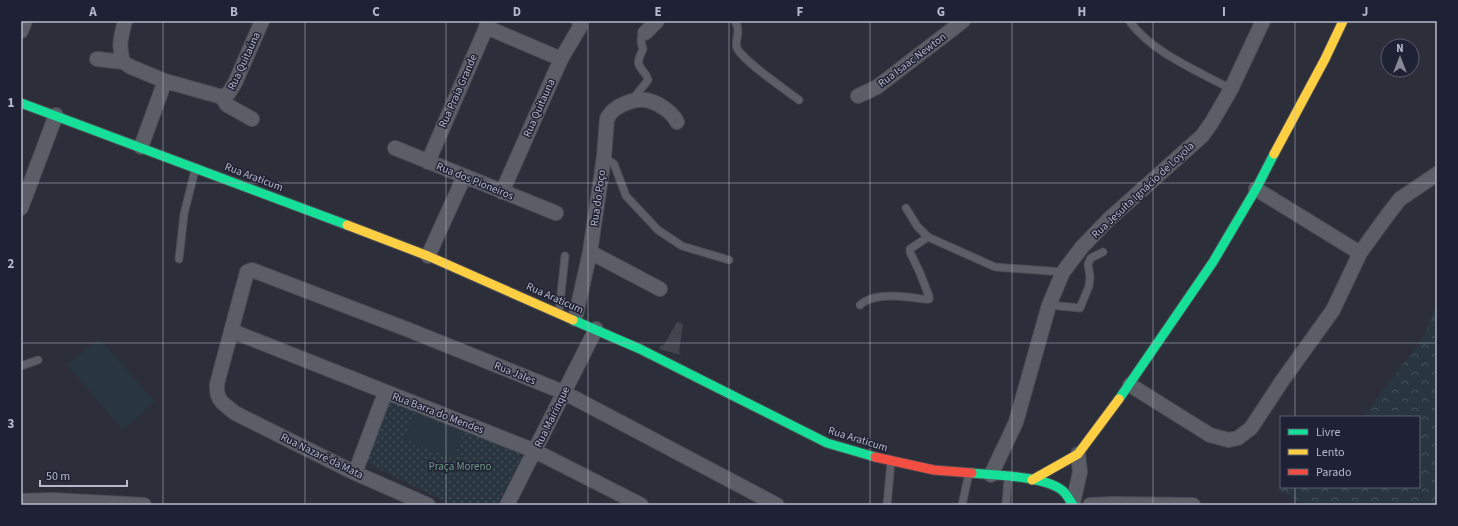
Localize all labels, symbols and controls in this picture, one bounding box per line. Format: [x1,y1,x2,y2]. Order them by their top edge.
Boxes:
text: A [88,3,97,21]
text: B [230,3,238,21]
text: C [372,3,380,21]
text: D [513,3,521,21]
text: E [654,3,662,21]
text: F [797,3,804,21]
text: G [937,3,945,21]
text: H [1078,3,1086,21]
text: I [1222,3,1226,21]
text: J [1362,3,1368,21]
street label: Rua Quitaúna [224,29,264,93]
street label: Rua Isaac Newton [875,29,949,91]
north arrow [1380,38,1420,78]
text: N [1396,41,1404,56]
street label: Rua Praia Grande [435,51,481,130]
street label: Rua Quitauna [519,76,559,140]
text: 1 [8,94,15,112]
street label: Rua Jesuíta Ignácio de Loyola [1088,138,1198,242]
street label: Rua Araticum [223,159,285,195]
street label: Rua dos Pioneiros [434,159,516,203]
street label: Rua do Poço [587,169,609,227]
text: 2 [8,255,15,273]
street label: Rua Araticum [524,279,586,317]
street label: Rua Jales [492,358,538,388]
street label: Rua Mairinque [531,383,574,450]
street label: Rua Barra do Mendes [390,389,486,438]
text: 3 [8,415,15,433]
legend [1280,416,1420,488]
street label: Rua Araticum [826,423,890,455]
text: Livre [1316,424,1340,441]
street label: Rua Nazaré da Mata [278,429,366,483]
text: Lento [1316,444,1345,461]
park label: Praça Moreno [428,459,492,474]
scale bar [40,462,127,488]
text: Parado [1316,464,1351,481]
text: 50 m [46,468,70,485]

